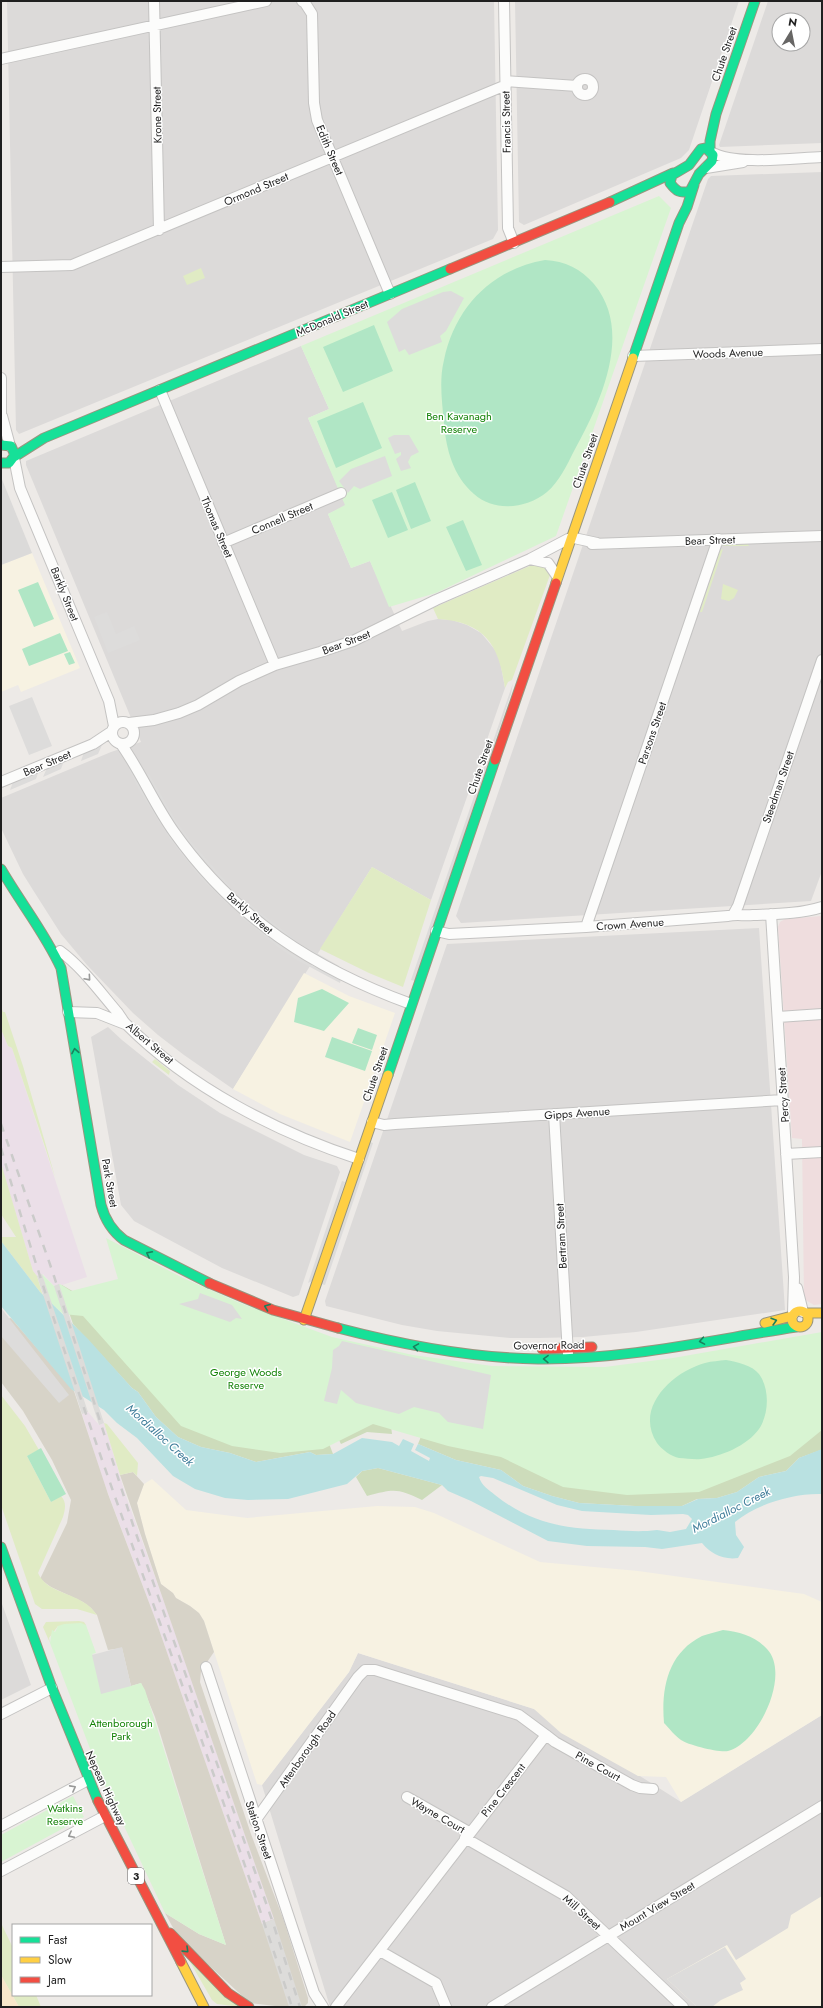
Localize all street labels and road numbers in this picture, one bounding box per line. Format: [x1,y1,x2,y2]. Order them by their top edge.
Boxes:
street label: Chute Street [707,24,741,84]
street label: Krone Street [148,86,165,144]
street label: Francis Street [497,90,515,153]
street label: Edith Street [312,122,348,178]
street label: Ormond Street [221,168,291,210]
street label: McDonald Street [293,295,371,340]
street label: Woods Avenue [693,344,764,362]
street label: Chute Street [568,431,602,491]
street label: Thomas Street [197,494,237,560]
street label: Connell Street [249,498,316,538]
street label: Bear Street [685,531,736,549]
street label: Barkly Street [47,565,83,624]
street label: Bear Street [320,625,373,659]
street label: Parsons Street [634,699,670,766]
street label: Chute Street [463,737,497,797]
street label: Bear Street [21,746,74,780]
street label: Steedman Street [758,748,798,825]
street label: Barkly Street [223,888,277,938]
street label: Crown Avenue [596,914,665,934]
street label: Albert Street [123,1018,178,1068]
street label: Chute Street [358,1044,392,1104]
street label: Percy Street [773,1067,793,1123]
street label: Gipps Avenue [544,1103,611,1123]
street label: Park Street [98,1157,122,1209]
street label: Bertram Street [551,1203,571,1269]
street label: Governor Road [513,1336,585,1354]
street label: Attenborough Road [274,1707,340,1791]
street label: Pine Court [573,1747,624,1785]
street label: Nepean Highway [82,1748,130,1828]
street label: Pine Crescent [477,1759,529,1820]
street label: Wayne Court [408,1793,468,1837]
street label: Station Street [242,1799,277,1862]
road number: 3 [128,1868,144,1884]
street label: Mount View Street [616,1877,698,1935]
street label: Mill Street [559,1891,605,1934]

